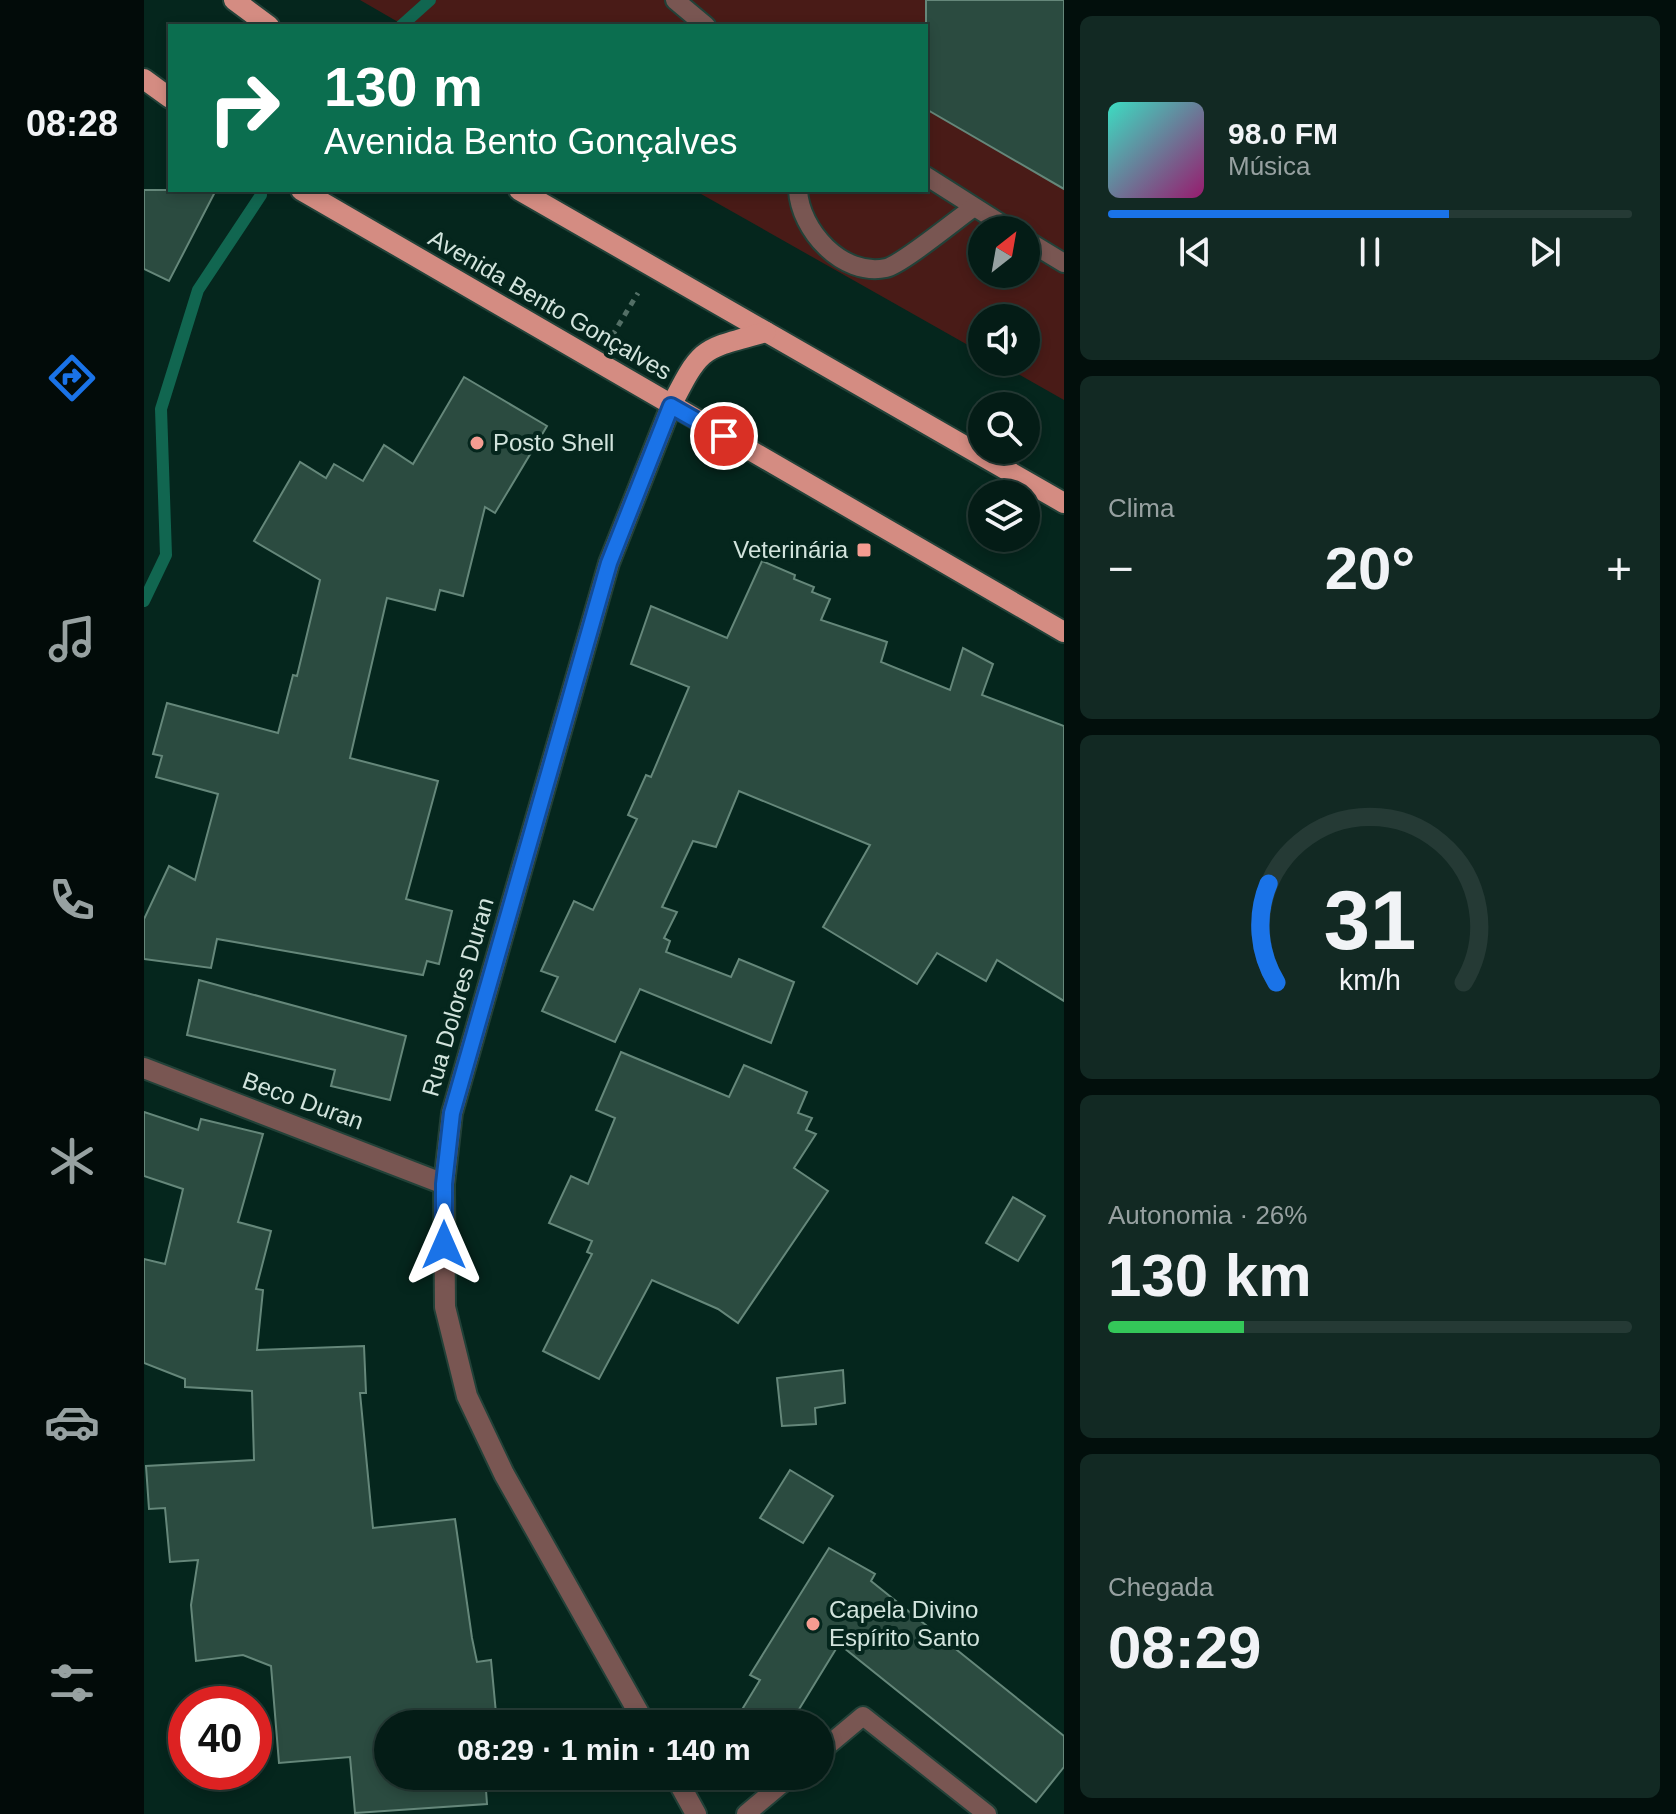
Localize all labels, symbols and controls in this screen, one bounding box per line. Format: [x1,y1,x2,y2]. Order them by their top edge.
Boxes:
text: 130 m [324,55,483,118]
icon: right [192,56,296,160]
text: 08:28 [26,103,118,144]
text: 98.0 FM [1228,117,1338,150]
text: Avenida Bento Gonçalves [324,121,738,162]
text: Música [1228,151,1310,181]
north arrow [968,216,1040,288]
map controls [968,216,1040,552]
street label: Avenida Bento Gonçalves [424,224,676,385]
icon: previous [1173,230,1217,274]
icon: pause [1348,230,1392,274]
icon: next [1523,230,1567,274]
button: sound [968,304,1040,376]
icon: directions [44,350,100,406]
button: search [968,392,1040,464]
pin [690,402,758,470]
icon: arrive [702,414,746,458]
place label: Posto Shell [493,429,614,456]
marker: Posto Shell [468,434,486,452]
button: layers [968,480,1040,552]
text: Clima [1108,493,1174,523]
text: 20° [1325,535,1415,602]
place label: Veterinária [733,536,849,563]
marker: Veterinária [855,541,873,559]
text: − [1108,544,1134,593]
text: + [1606,544,1632,593]
icon: music [44,611,100,667]
icon: phone [44,872,100,928]
text: 31 [1324,874,1416,967]
street label: Rua Dolores Duran [416,894,499,1099]
text: km/h [1339,964,1401,996]
street label: Beco Duran [239,1066,367,1135]
icon: climate [44,1133,100,1189]
text: Autonomia · 26% [1108,1200,1307,1230]
position arrow [402,1203,486,1287]
text: 130 km [1108,1242,1312,1309]
icon: car [44,1394,100,1450]
text: Chegada [1108,1572,1214,1602]
place label: Capela Divino Espírito Santo [829,1596,980,1651]
text: 08:29 [1108,1614,1261,1681]
marker: Capela Divino Espírito Santo [804,1615,822,1633]
icon: filters [44,1655,100,1711]
speed limit sign: 40 [168,1686,272,1790]
text: 08:29 · 1 min · 140 m [457,1733,751,1766]

